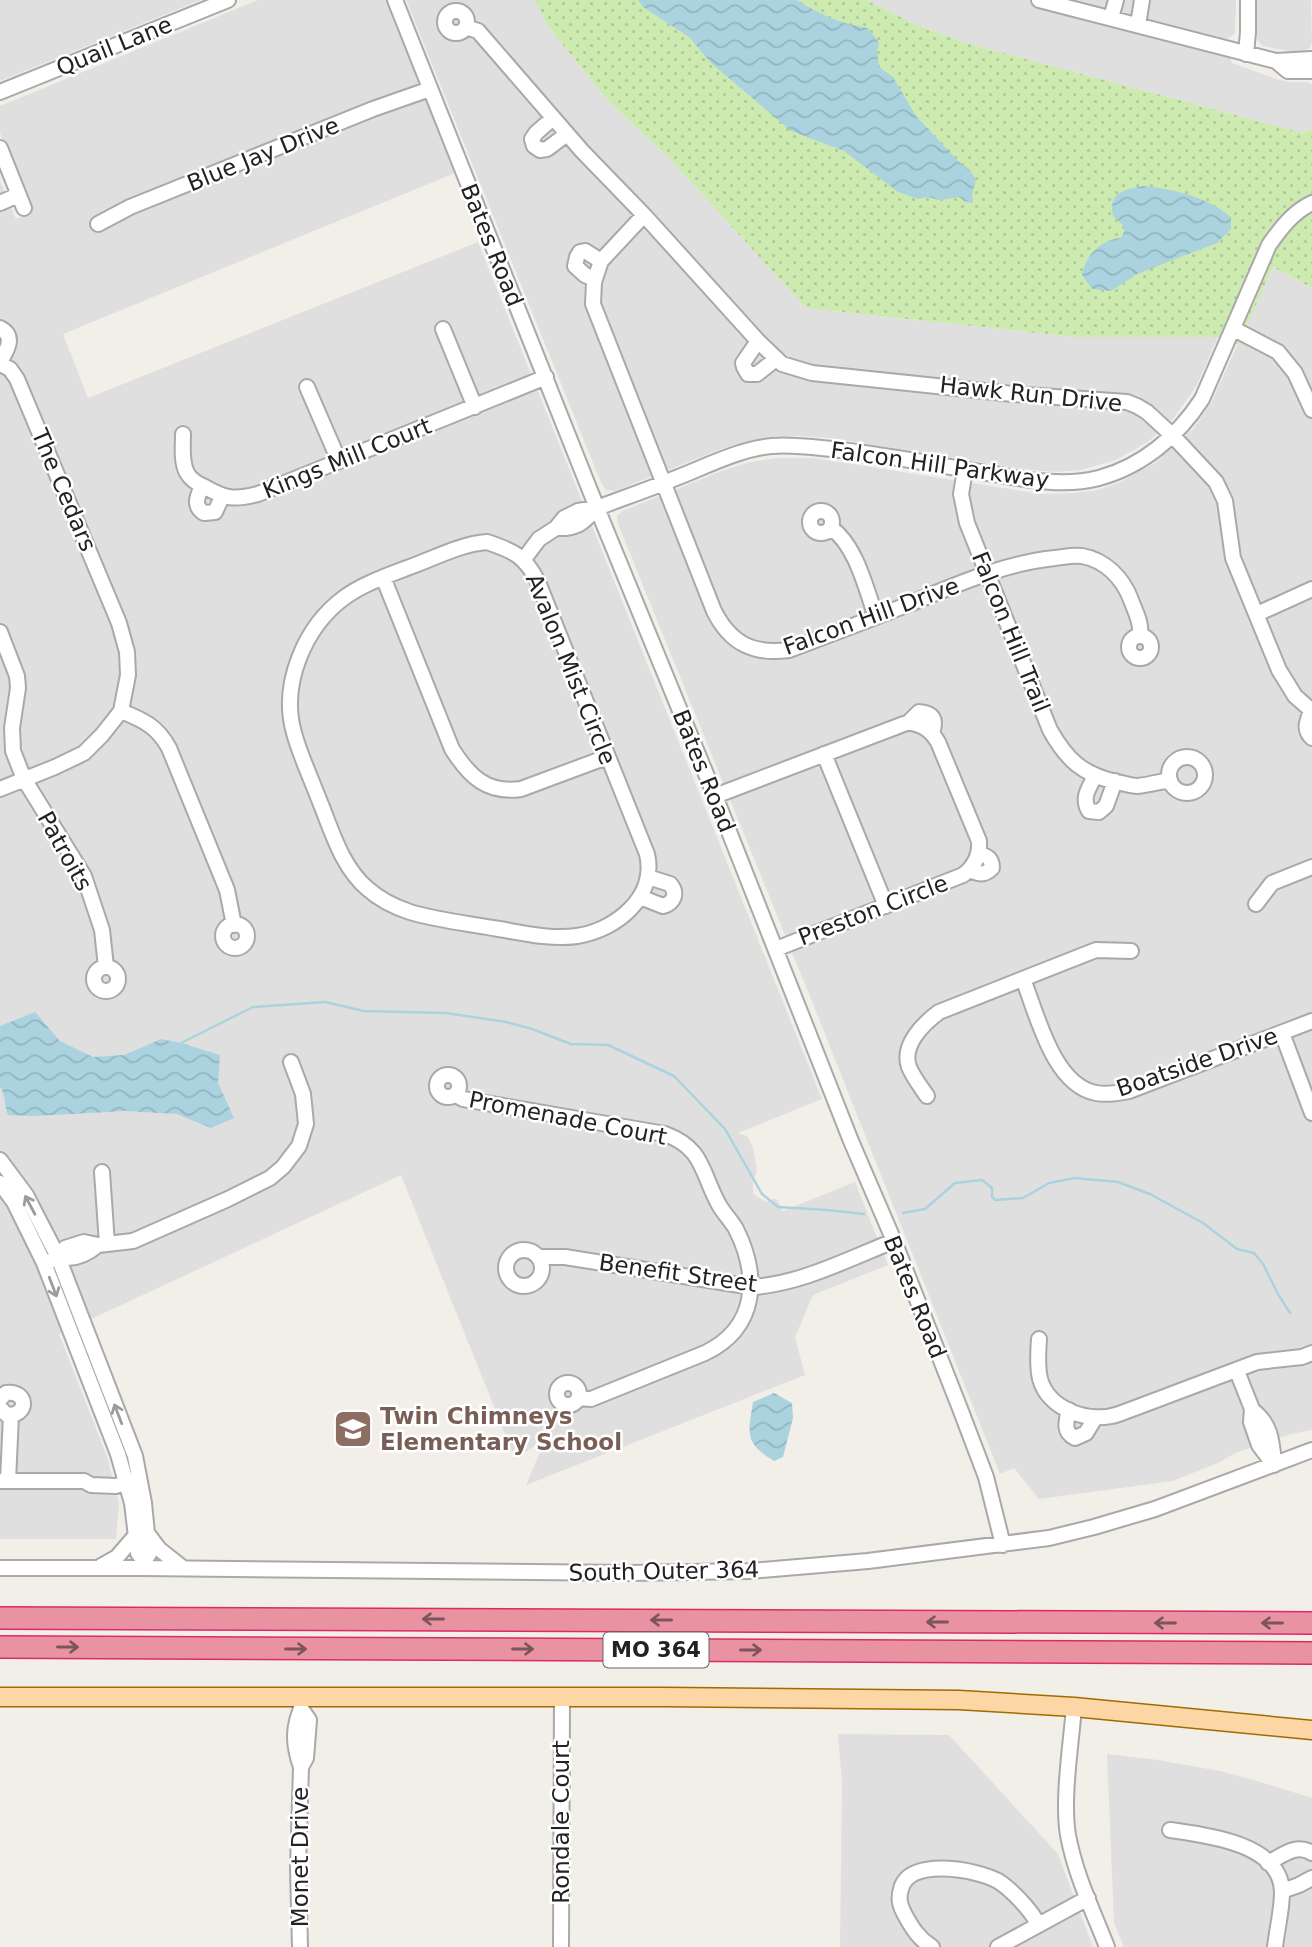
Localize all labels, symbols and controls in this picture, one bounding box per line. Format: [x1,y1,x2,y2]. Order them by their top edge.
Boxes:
street label: Quail Lane [52,11,176,81]
street label: Blue Jay Drive [183,112,343,196]
street label: Bates Road [456,180,528,310]
street label: Hawk Run Drive [938,371,1124,417]
street label: Kings Mill Court [259,412,435,504]
street label: The Cedars [26,424,101,555]
street label: Falcon Hill Parkway [829,437,1051,493]
street label: Falcon Hill Trail [967,548,1055,716]
street label: Avalon Mist Circle [521,570,621,768]
street label: Falcon Hill Drive [779,572,963,660]
street label: Bates Road [668,706,740,836]
street label: Patroits [33,807,97,895]
street label: Preston Circle [795,870,951,950]
street label: Boatside Drive [1113,1022,1281,1102]
street label: Promenade Court [467,1086,669,1150]
one-way arrow [23,1195,37,1215]
street label: Bates Road [879,1232,951,1362]
street label: Benefit Street [597,1249,759,1297]
one-way arrow [48,1275,60,1297]
place label: Twin Chimneys Elementary School [380,1403,622,1455]
one-way arrow [111,1404,124,1426]
school or university icon: Twin Chimneys Elementary School [332,1408,374,1450]
street label: South Outer 364 [568,1556,760,1586]
one-way arrow [422,1612,445,1626]
one-way arrow [649,1613,672,1627]
one-way arrow [926,1615,949,1629]
one-way arrow [1153,1616,1176,1630]
one-way arrow [1261,1616,1284,1630]
road number: MO 364 [604,1632,708,1668]
one-way arrow [56,1640,79,1654]
one-way arrow [284,1642,307,1656]
one-way arrow [511,1642,534,1656]
one-way arrow [739,1643,762,1657]
street label: Rondale Court [548,1740,574,1904]
street label: Monet Drive [287,1787,313,1927]

